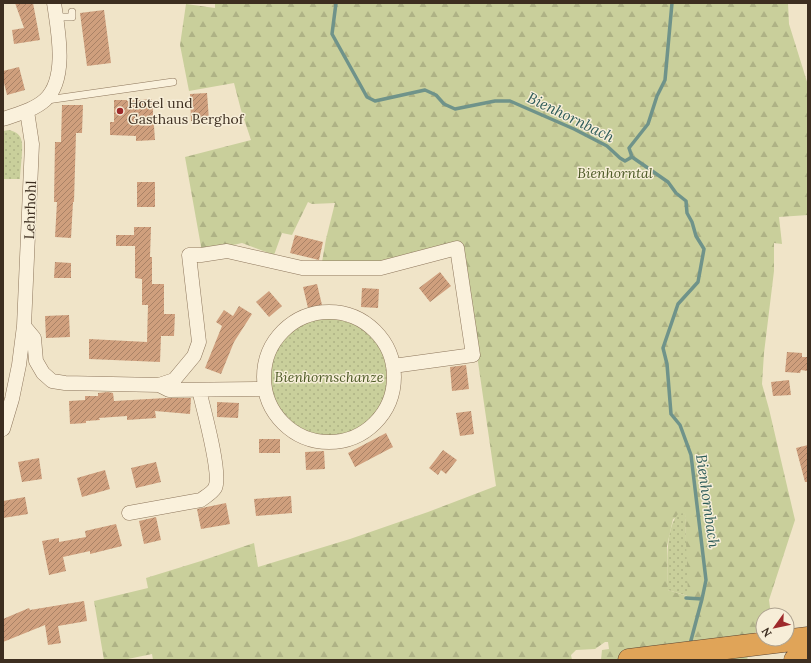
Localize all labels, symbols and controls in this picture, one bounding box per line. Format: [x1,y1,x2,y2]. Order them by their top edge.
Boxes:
water label: Bienhornbach [524,88,618,146]
place label: Hotel und Gasthaus Berghof [128,94,245,128]
marker: Hotel und Gasthaus Berghof [115,106,125,116]
park label: Bienhorntal [577,164,653,182]
street label: Lehrhohl [20,180,40,240]
park label: Bienhornschanze [275,368,384,386]
water label: Bienhornbach [692,453,724,550]
north arrow [755,607,795,647]
text: N [758,625,775,640]

